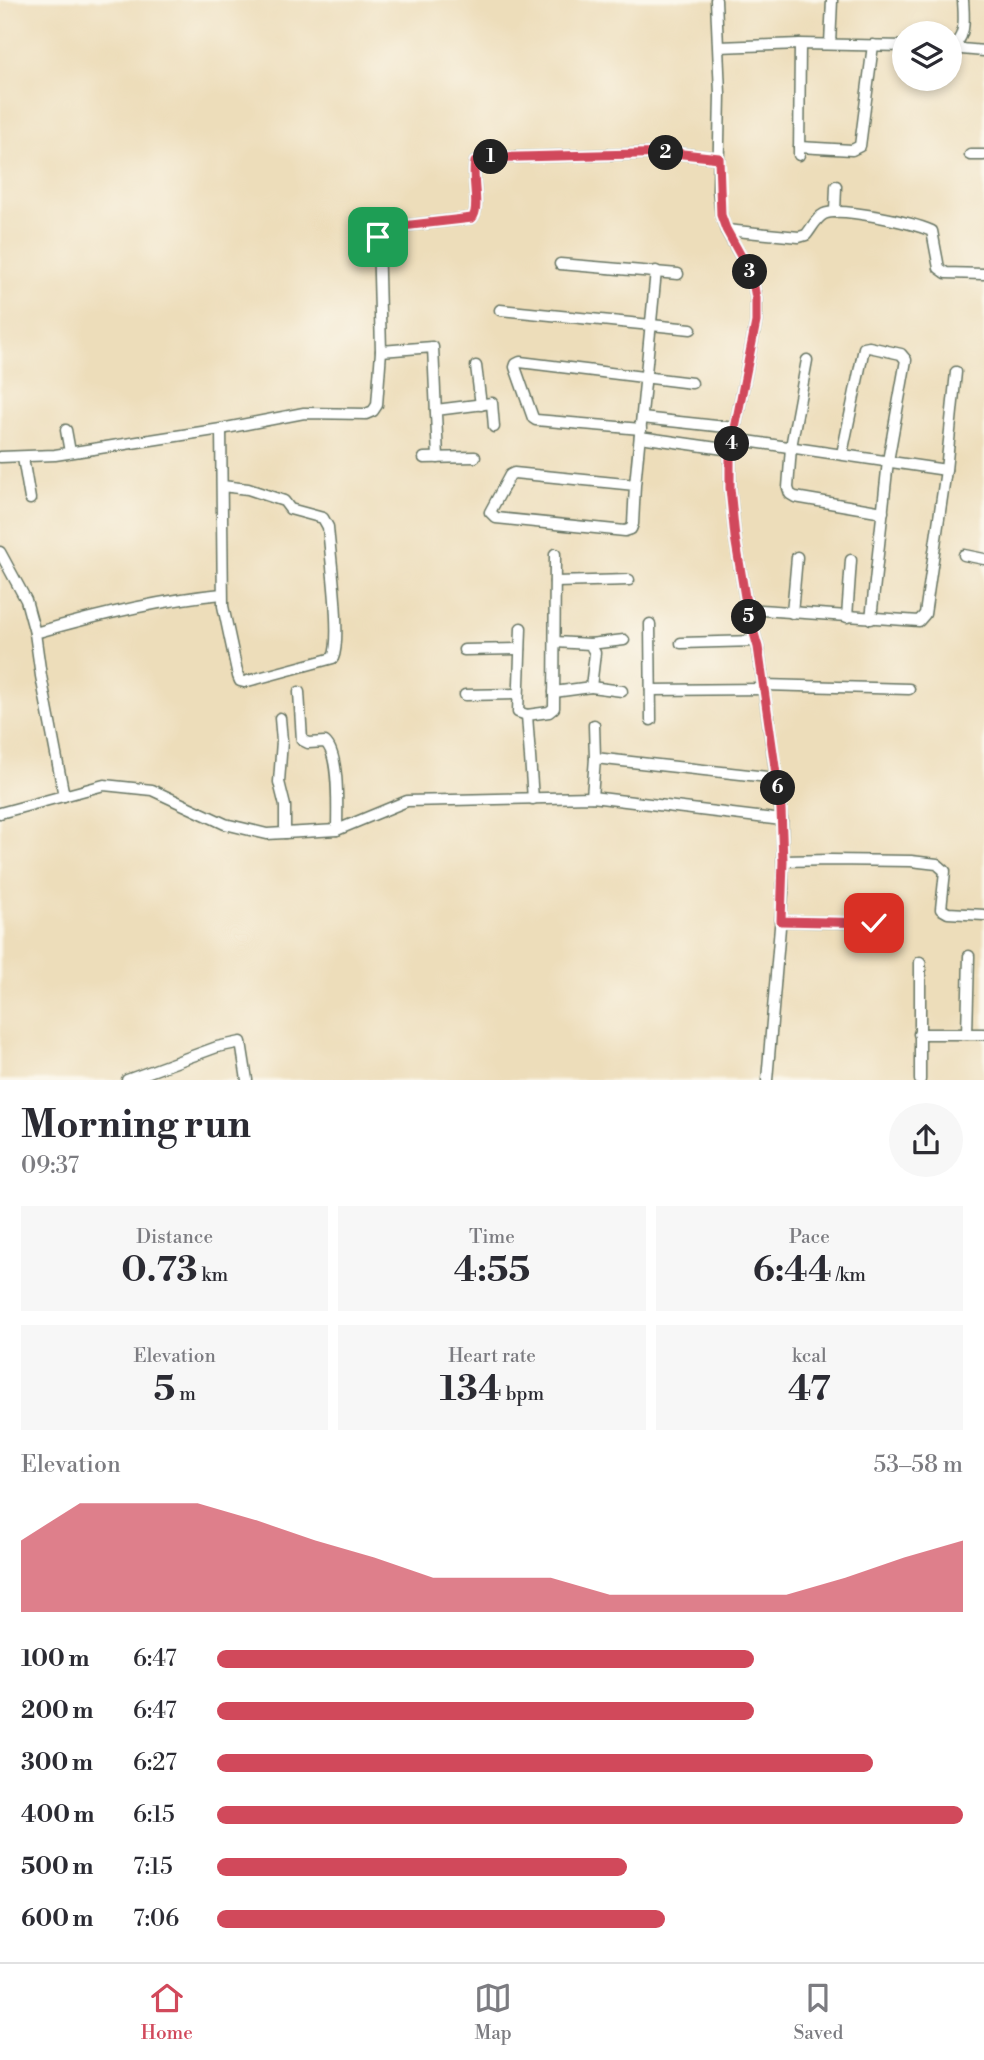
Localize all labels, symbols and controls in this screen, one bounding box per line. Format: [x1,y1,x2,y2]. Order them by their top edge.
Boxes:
map controls [892,21,962,91]
button: layers [892,21,962,91]
pin: 2 [648,136,684,170]
pin: 1 [474,140,508,174]
text: 2 [660,140,671,164]
text: 1 [486,144,495,168]
pin [348,207,408,267]
icon: arrive [359,218,397,256]
pin: 3 [732,254,768,290]
text: 3 [744,259,755,283]
pin: 4 [714,426,750,462]
text: 4 [725,431,738,455]
pin: 5 [732,600,766,634]
text: 5 [743,604,754,628]
pin: 6 [760,770,796,806]
text: 6 [772,775,783,799]
pin [844,893,904,953]
icon: check [855,904,893,942]
text: Morning run [21,1102,251,1149]
button: share [889,1103,963,1177]
text: 09:37 [21,1152,79,1180]
text: Distance [136,1225,213,1249]
text: Time [469,1225,515,1249]
text: Pace [789,1225,830,1249]
text: 0.73 [121,1249,198,1292]
text: 4:55 [454,1249,530,1292]
text: 6:44 [753,1249,832,1292]
text: km [198,1263,228,1287]
text: /km [832,1263,866,1287]
text: Elevation [134,1344,216,1368]
text: Heart rate [448,1344,536,1368]
text: kcal [792,1344,827,1368]
text: 5 [154,1368,175,1411]
text: 134 [440,1368,502,1411]
text: 47 [788,1368,831,1411]
text: m [175,1382,196,1406]
text: bpm [502,1382,544,1406]
text: Elevation [21,1451,121,1479]
text: 53–58 m [874,1451,963,1479]
text: 100 m [21,1645,89,1673]
text: 6:47 [133,1645,177,1673]
text: 200 m [21,1697,93,1725]
text: 6:47 [133,1697,177,1725]
text: 300 m [21,1749,93,1777]
text: 6:27 [133,1749,177,1777]
text: 400 m [21,1801,94,1829]
text: 6:15 [133,1801,175,1829]
text: 500 m [21,1853,93,1881]
text: 7:15 [133,1853,173,1881]
text: 600 m [21,1905,94,1933]
text: 7:06 [133,1905,179,1933]
tab: Home [141,1979,193,2045]
tab: Map [474,1979,512,2045]
tab: Saved [793,1979,843,2045]

